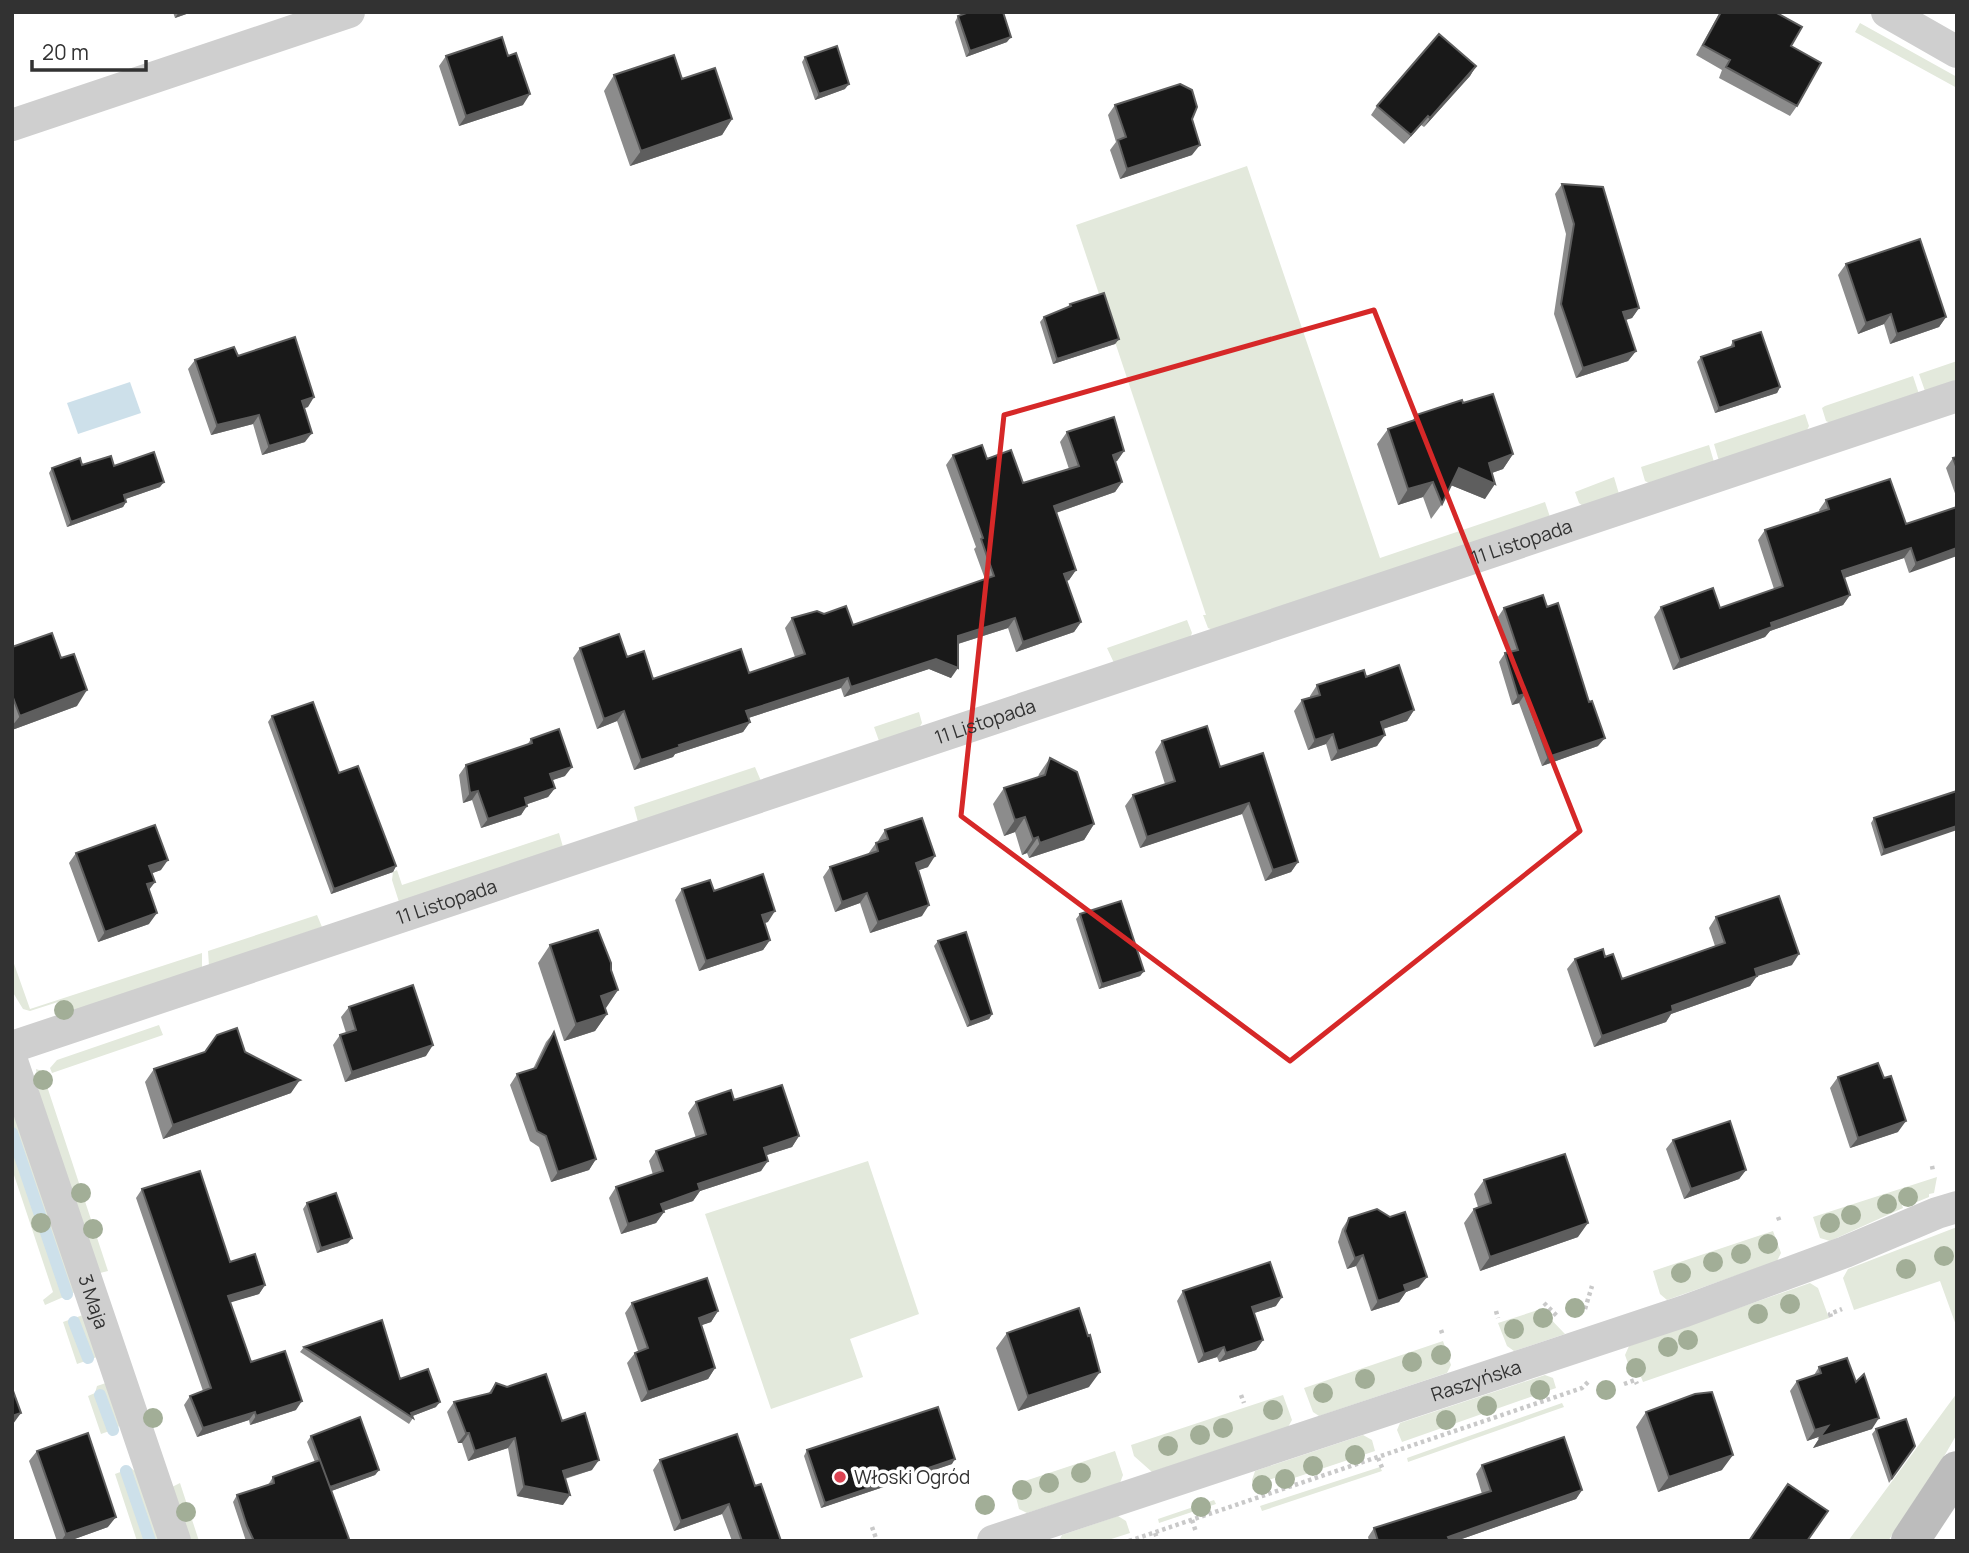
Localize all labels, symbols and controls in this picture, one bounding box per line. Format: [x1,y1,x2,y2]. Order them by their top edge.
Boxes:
scale bar [32,28,145,72]
text: 20 m [42,38,89,66]
street label: 11 Listopada [1468,513,1576,571]
street label: 11 Listopada [931,692,1039,750]
street label: 11 Listopada [392,873,500,931]
street label: 3 Maja [72,1271,115,1332]
street label: Raszyńska [1428,1353,1525,1408]
place label: Włoski Ogród [854,1464,970,1490]
marker: Włoski Ogród [832,1469,848,1485]

